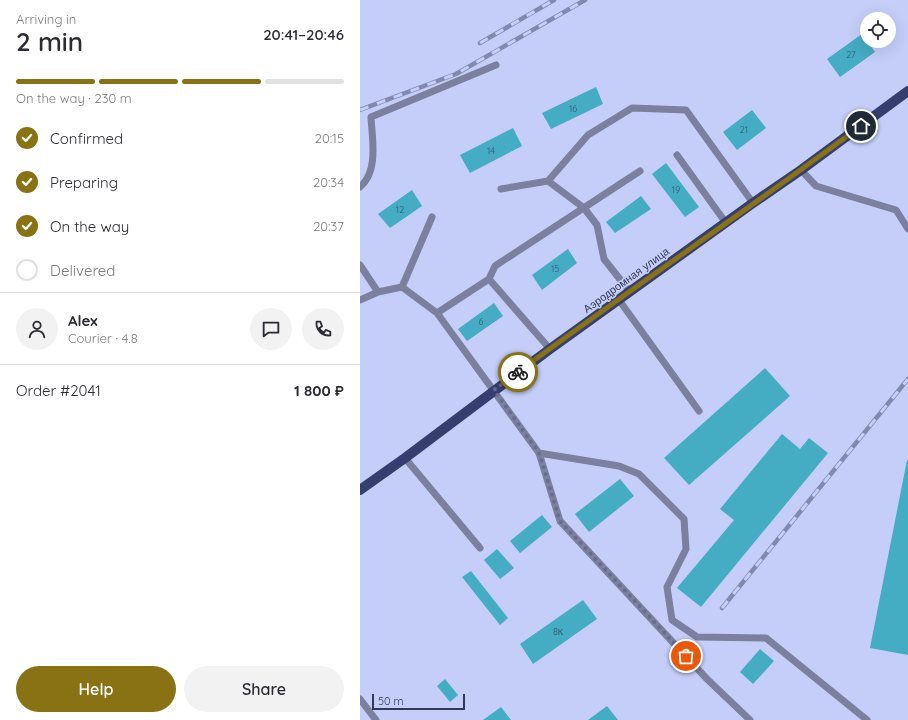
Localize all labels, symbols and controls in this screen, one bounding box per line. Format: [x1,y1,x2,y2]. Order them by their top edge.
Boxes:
text: Arriving in [16,11,76,27]
map controls [860,12,896,48]
button: locate [860,12,896,48]
text: 2 min [16,25,83,58]
text: 20:41–20:46 [263,25,344,44]
house number: 27 [846,49,856,60]
text: On the way · 230 m [16,90,132,106]
house number: 16 [569,103,577,114]
pin [844,109,878,143]
icon: home [850,115,872,137]
house number: 21 [740,124,748,135]
icon: check [16,127,38,149]
text: Confirmed [50,129,123,148]
text: 20:15 [315,130,344,146]
house number: 14 [487,145,495,156]
icon: check [16,171,38,193]
text: Preparing [50,173,118,192]
text: 20:34 [313,174,344,190]
house number: 19 [672,184,680,195]
house number: 12 [396,204,404,215]
icon: check [16,215,38,237]
text: On the way [50,217,129,236]
text: 20:37 [313,218,344,234]
street label: Аэродромная улица [580,244,672,316]
text: Delivered [50,261,115,280]
house number: 15 [551,263,559,274]
button: person [16,308,58,350]
button: chat [250,308,292,350]
button: phone [302,308,344,350]
text: Alex [68,311,98,330]
house number: 6 [479,316,484,327]
text: Courier · 4.8 [68,330,138,346]
courier [498,352,538,392]
icon: bike [507,361,529,383]
text: Order #2041 [16,381,101,400]
text: 1 800 ₽ [294,381,344,400]
house number: 8К [553,626,564,637]
pin [669,639,703,673]
icon: bag [675,645,697,667]
button: Help [16,666,176,712]
button: Share [184,666,344,712]
scale bar [372,692,465,711]
text: 50 m [378,694,404,708]

